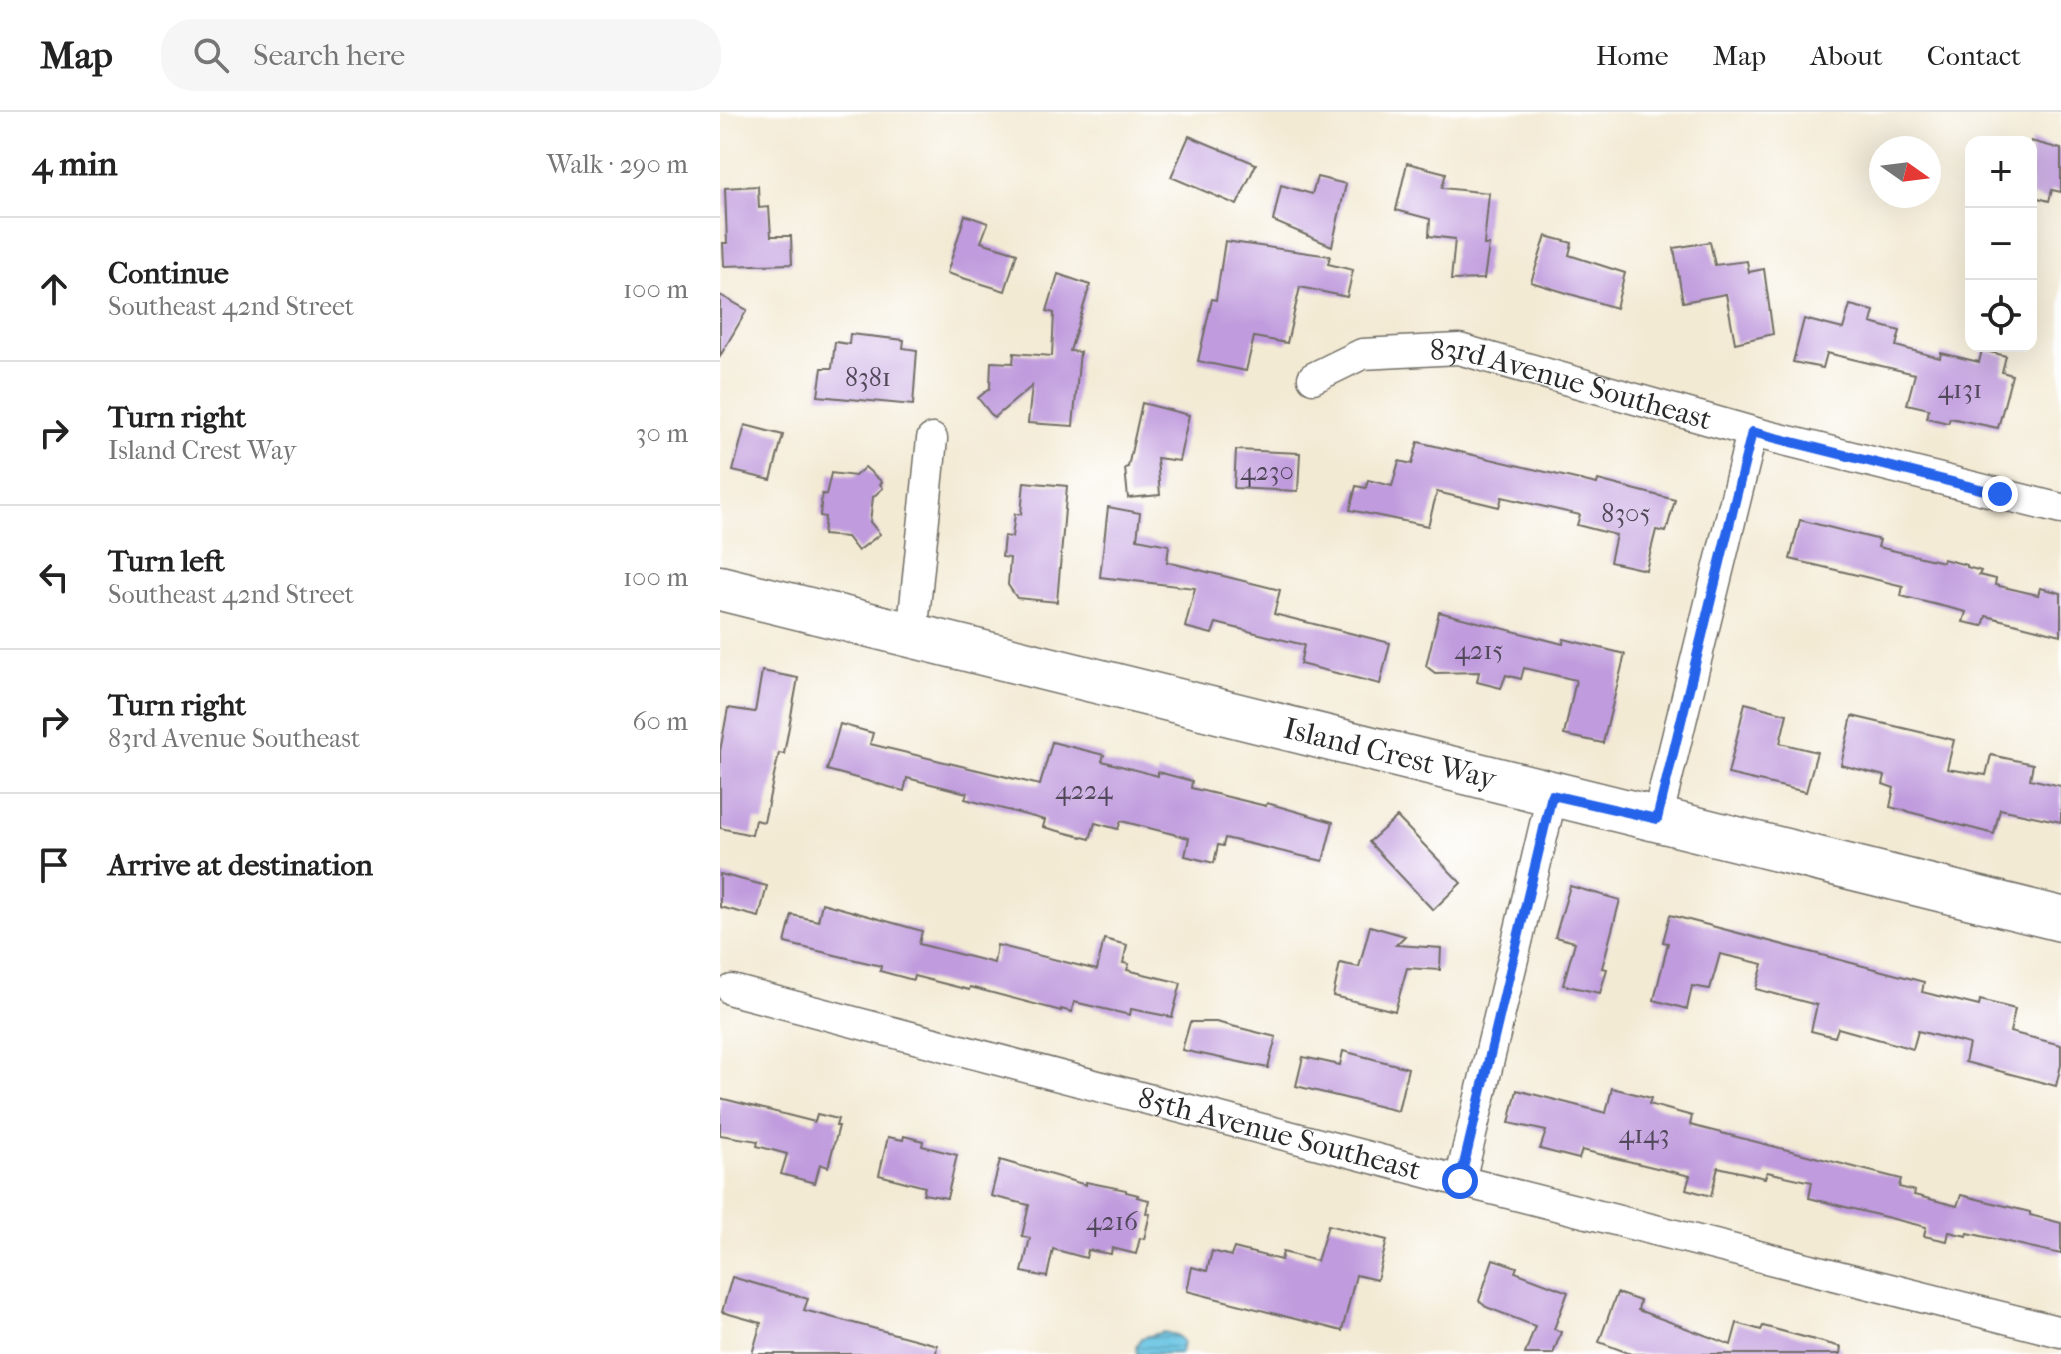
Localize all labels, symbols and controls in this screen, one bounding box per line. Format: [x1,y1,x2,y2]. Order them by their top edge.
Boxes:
search box [161,19,721,91]
text: Map [40,33,113,78]
icon: search [189,33,233,77]
text: Search here [253,38,405,73]
text: Home [1596,39,1669,72]
text: Map [1713,39,1766,72]
text: About [1810,39,1883,72]
text: Contact [1927,39,2021,72]
north arrow [1869,136,1941,208]
map controls [1965,136,2037,352]
button: + [1965,136,2037,208]
text: 4 min [32,144,117,184]
text: Walk · 290 m [547,149,688,180]
button: − [1965,208,2037,280]
text: Continue [108,256,229,291]
icon: ahead [32,267,76,311]
text: 100 m [623,274,688,305]
button: locate [1965,280,2037,352]
text: Southeast 42nd Street [108,291,354,322]
street label: 83rd Avenue Southeast [1429,332,1716,438]
house number: 8381 [845,362,891,393]
house number: 4131 [1938,374,1982,405]
text: Turn right [108,400,246,435]
icon: right [32,411,76,455]
text: 30 m [636,418,688,449]
text: Island Crest Way [108,435,296,466]
house number: 4230 [1240,456,1294,487]
route end [1982,476,2018,512]
house number: 8305 [1601,498,1651,529]
text: Turn left [108,544,225,579]
icon: left [32,555,76,599]
text: 100 m [623,562,688,593]
text: Southeast 42nd Street [108,579,354,610]
house number: 4215 [1454,635,1504,666]
text: Turn right [108,688,246,723]
icon: right [32,699,76,743]
text: 60 m [632,706,688,737]
street label: Island Crest Way [1280,711,1501,797]
text: 83rd Avenue Southeast [108,723,360,754]
house number: 4224 [1055,775,1113,806]
icon: arrive [32,843,76,887]
text: Arrive at destination [108,848,373,883]
street label: 85th Avenue Southeast [1134,1080,1425,1188]
house number: 4143 [1619,1119,1669,1150]
route start [1442,1163,1478,1199]
house number: 4216 [1086,1206,1139,1237]

